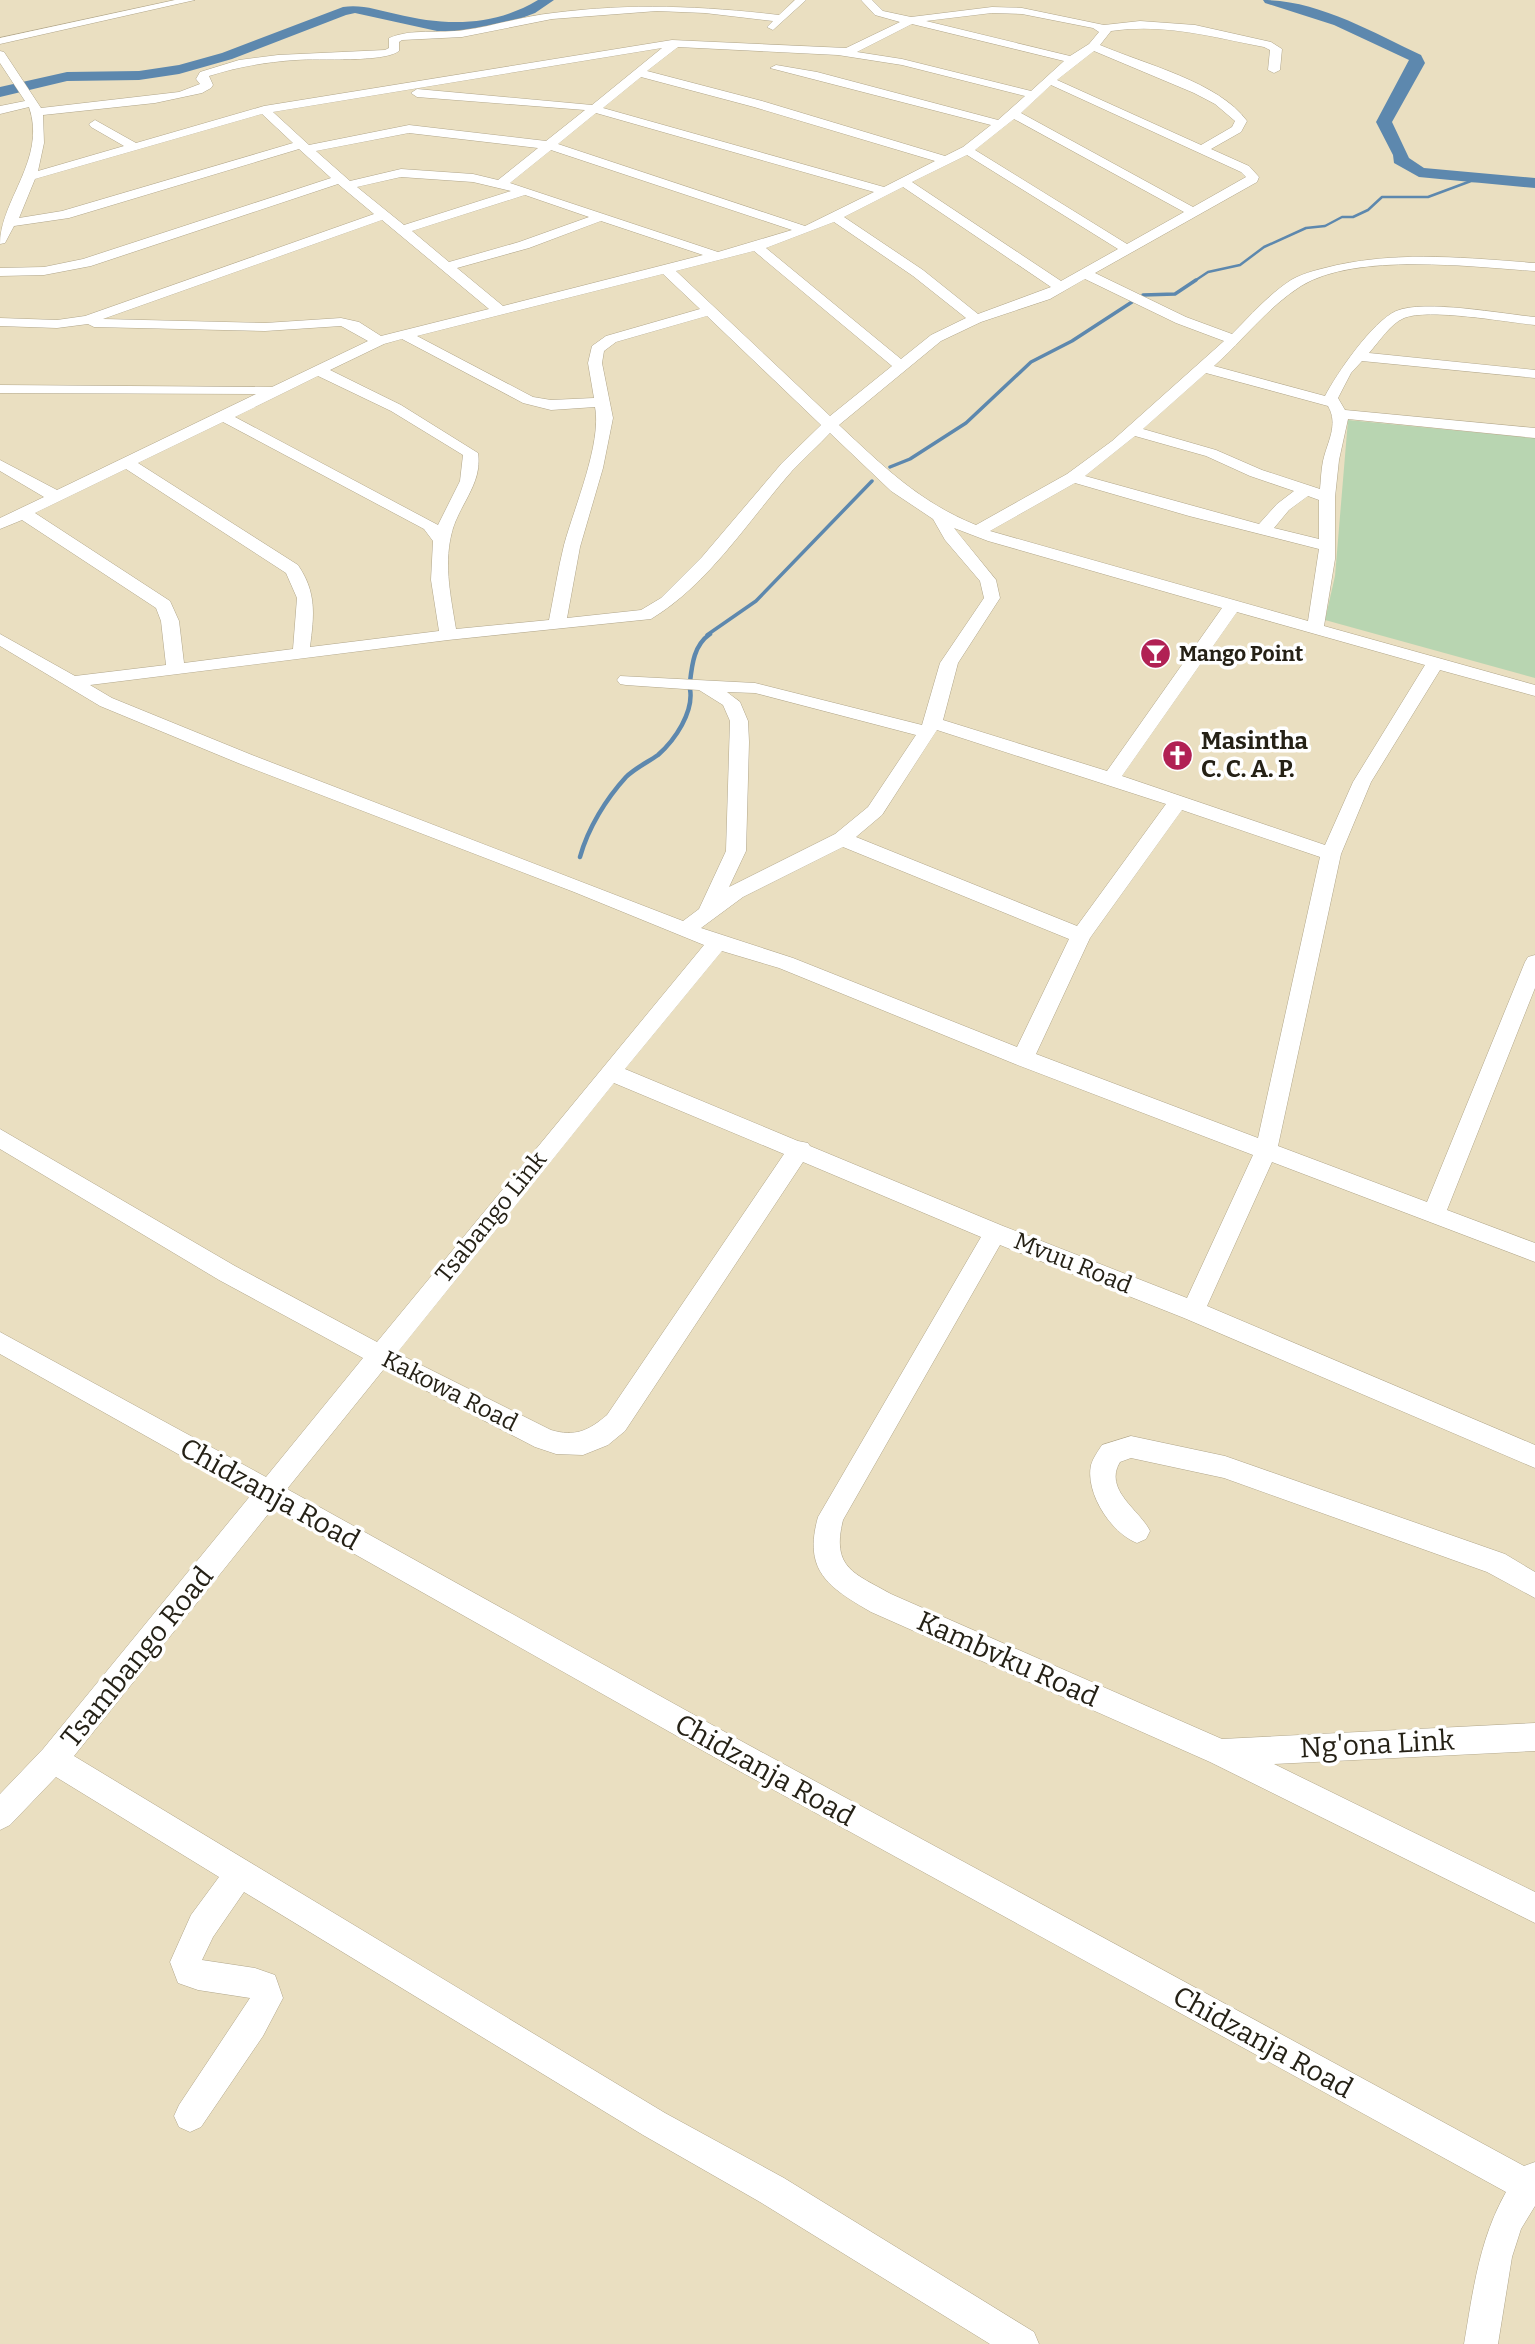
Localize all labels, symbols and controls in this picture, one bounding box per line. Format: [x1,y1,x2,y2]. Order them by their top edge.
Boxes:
bar icon: Mango Point [1139,637,1173,671]
place label: Mango Point [1179,641,1304,667]
place label: Masintha C. C. A. P. [1201,727,1309,783]
church icon: Masintha C. C. A. P. [1161,738,1195,772]
street label: Tsabango Link [430,1146,553,1288]
street label: Mvuu Road [1010,1227,1136,1299]
street label: Kakowa Road [378,1345,522,1437]
street label: Chidzanja Road [174,1431,366,1557]
street label: Tsambango Road [54,1560,220,1754]
street label: Kambvku Road [912,1604,1104,1714]
street label: Chidzanja Road [669,1707,861,1833]
street label: Ng'ona Link [1299,1723,1455,1765]
street label: Chidzanja Road [1167,1979,1359,2105]

